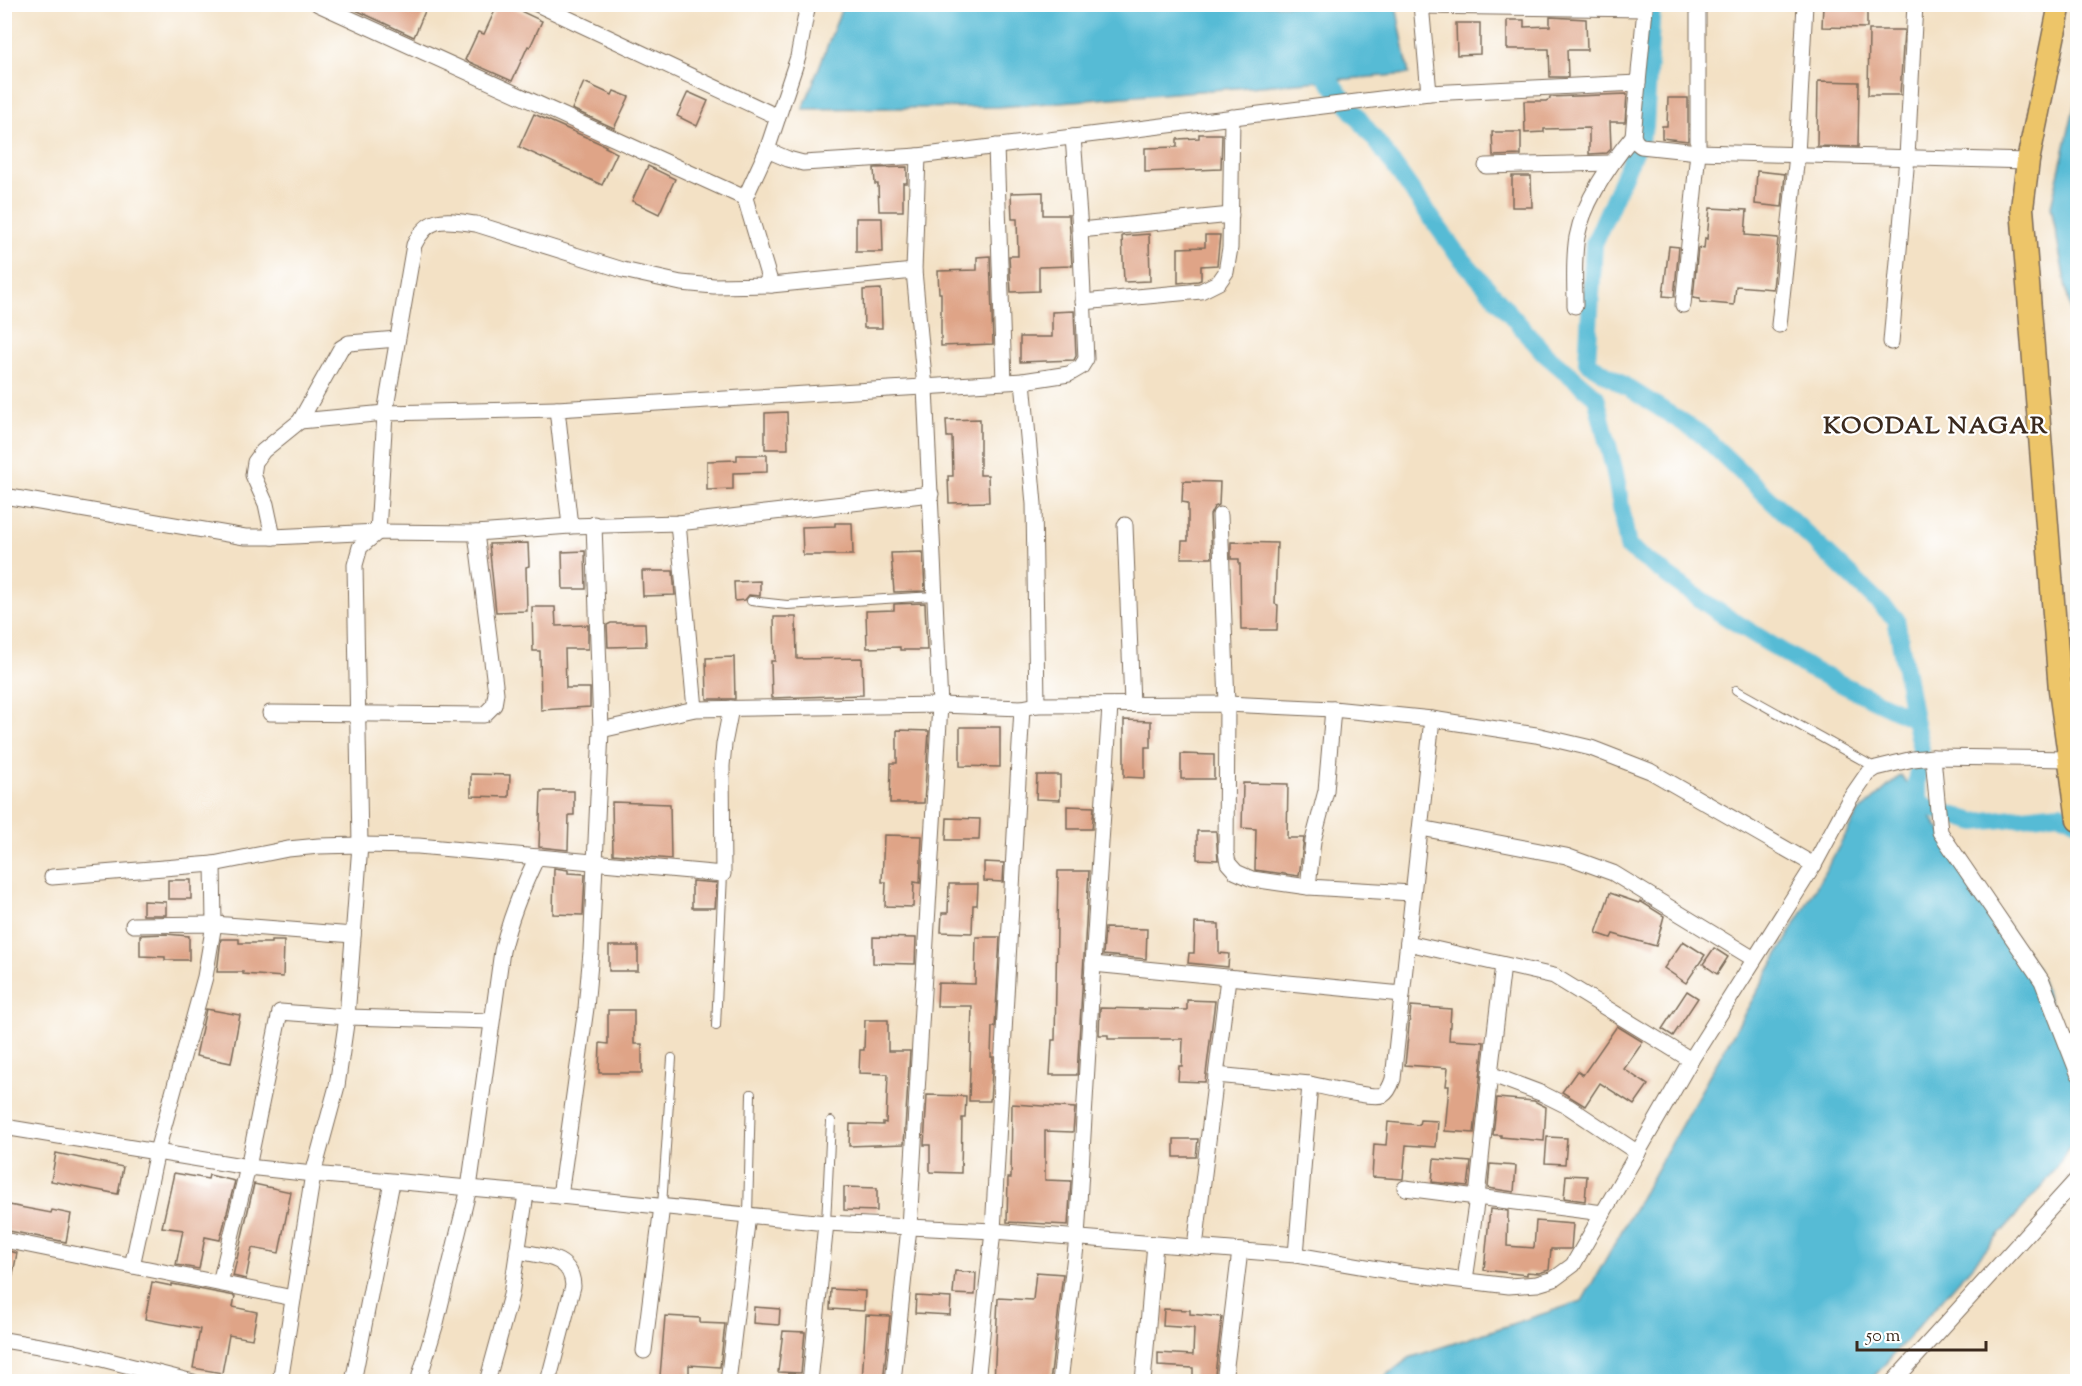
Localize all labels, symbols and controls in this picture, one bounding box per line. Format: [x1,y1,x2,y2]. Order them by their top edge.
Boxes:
district label: KOODAL NAGAR [1823,410,2049,444]
scale bar [1857,1314,1986,1352]
text: 50 m [1865,1324,1901,1350]

